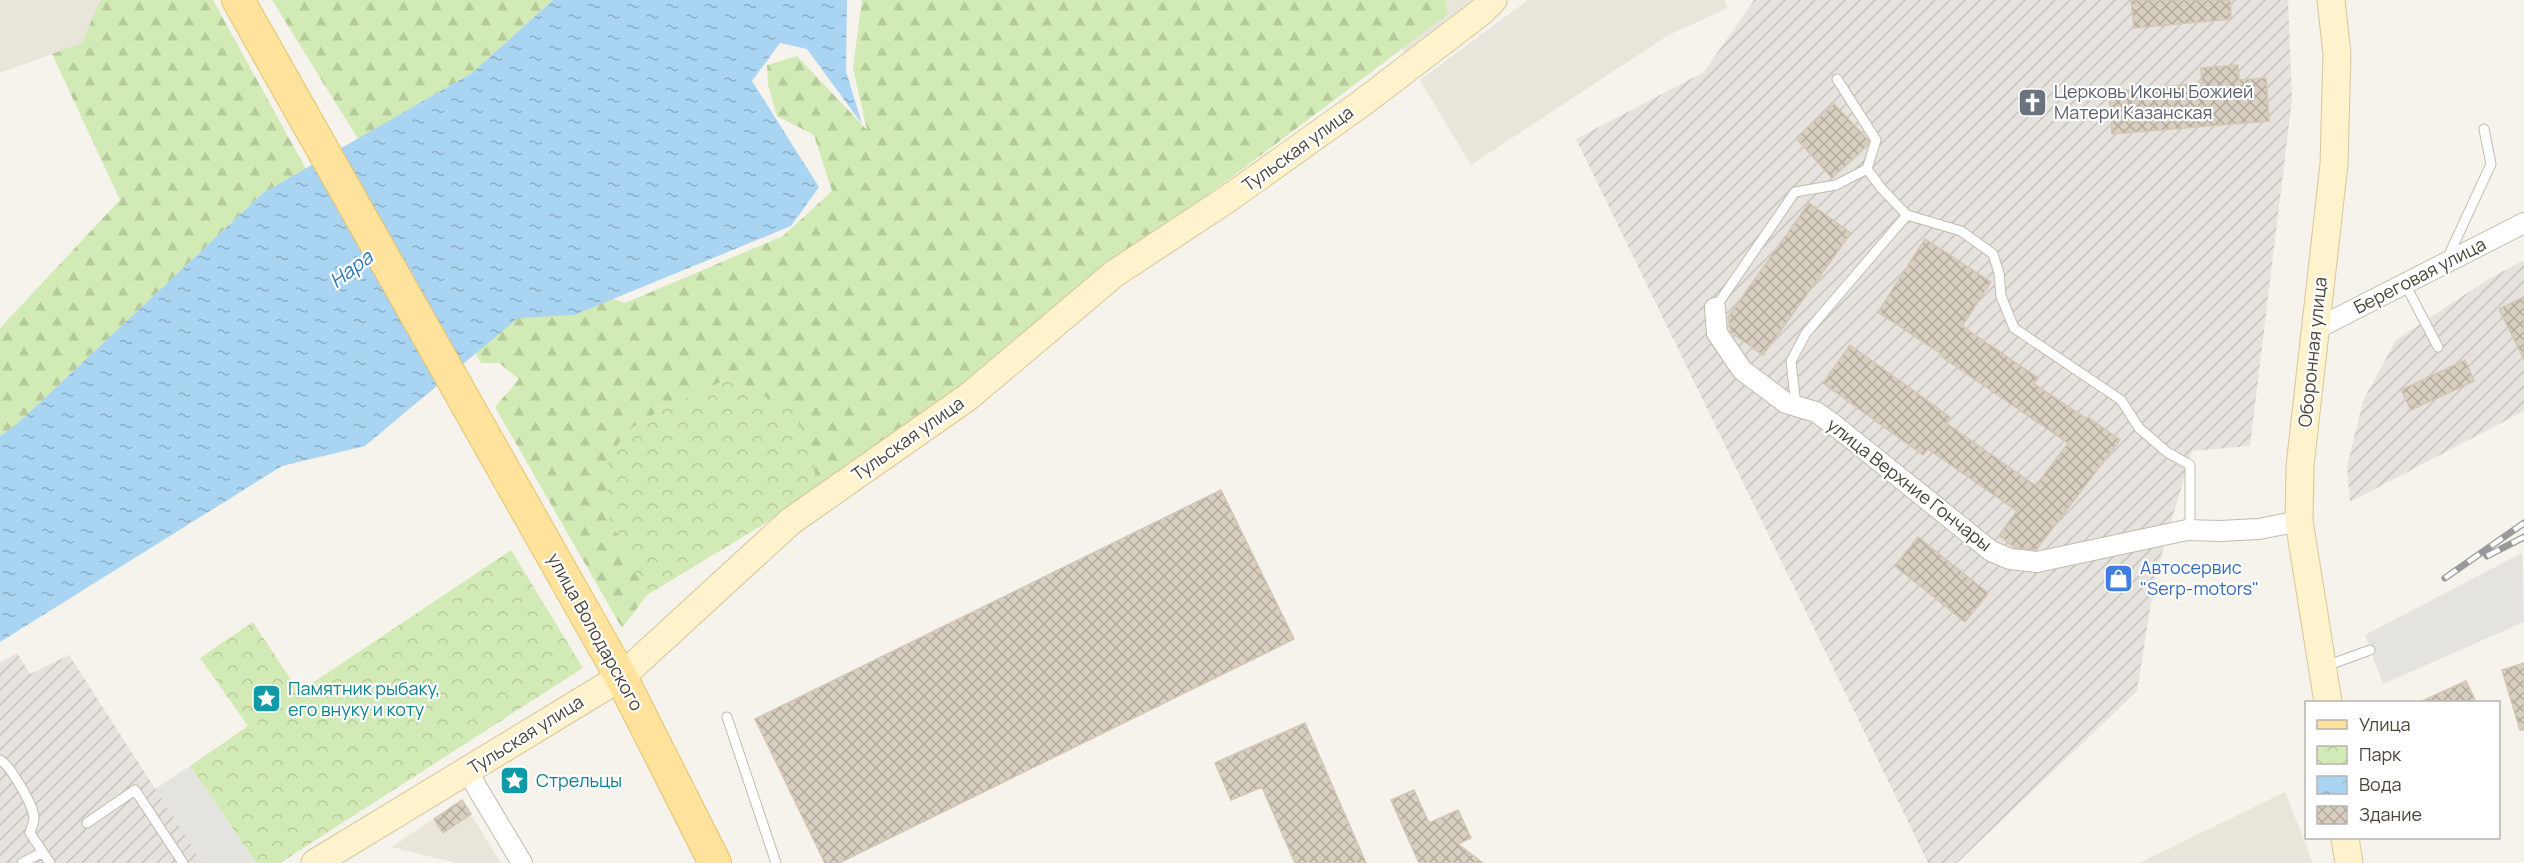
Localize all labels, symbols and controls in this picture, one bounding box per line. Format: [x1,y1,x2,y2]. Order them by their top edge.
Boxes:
place label: Церковь Иконы Божией Матери Казанская [2054,79,2253,124]
church icon: Церковь Иконы Божией Матери Казанская [2017,86,2049,118]
street label: Тульская улица [1237,100,1358,197]
street label: Береговая улица [2349,231,2490,319]
water label: Нара [324,243,379,294]
street label: Оборонная улица [2292,275,2332,428]
street label: Тульская улица [847,391,968,486]
street label: улица Верхние Гончары [1822,412,1997,556]
street label: улица Володарского [543,548,649,715]
place label: Автосервис "Serp-motors" [2140,555,2259,600]
shop icon: Автосервис "Serp-motors" [2103,562,2135,594]
place label: Памятник рыбаку, его внуку и коту [288,676,440,721]
place icon: Памятник рыбаку, его внуку и коту [251,683,283,715]
street label: Тульская улица [463,689,588,779]
legend [2305,701,2500,839]
text: Улица [2359,712,2411,736]
text: Парк [2359,742,2402,766]
place icon: Стрельцы [499,765,531,797]
place label: Стрельцы [536,768,622,792]
text: Вода [2359,772,2401,796]
text: Здание [2359,802,2422,826]

